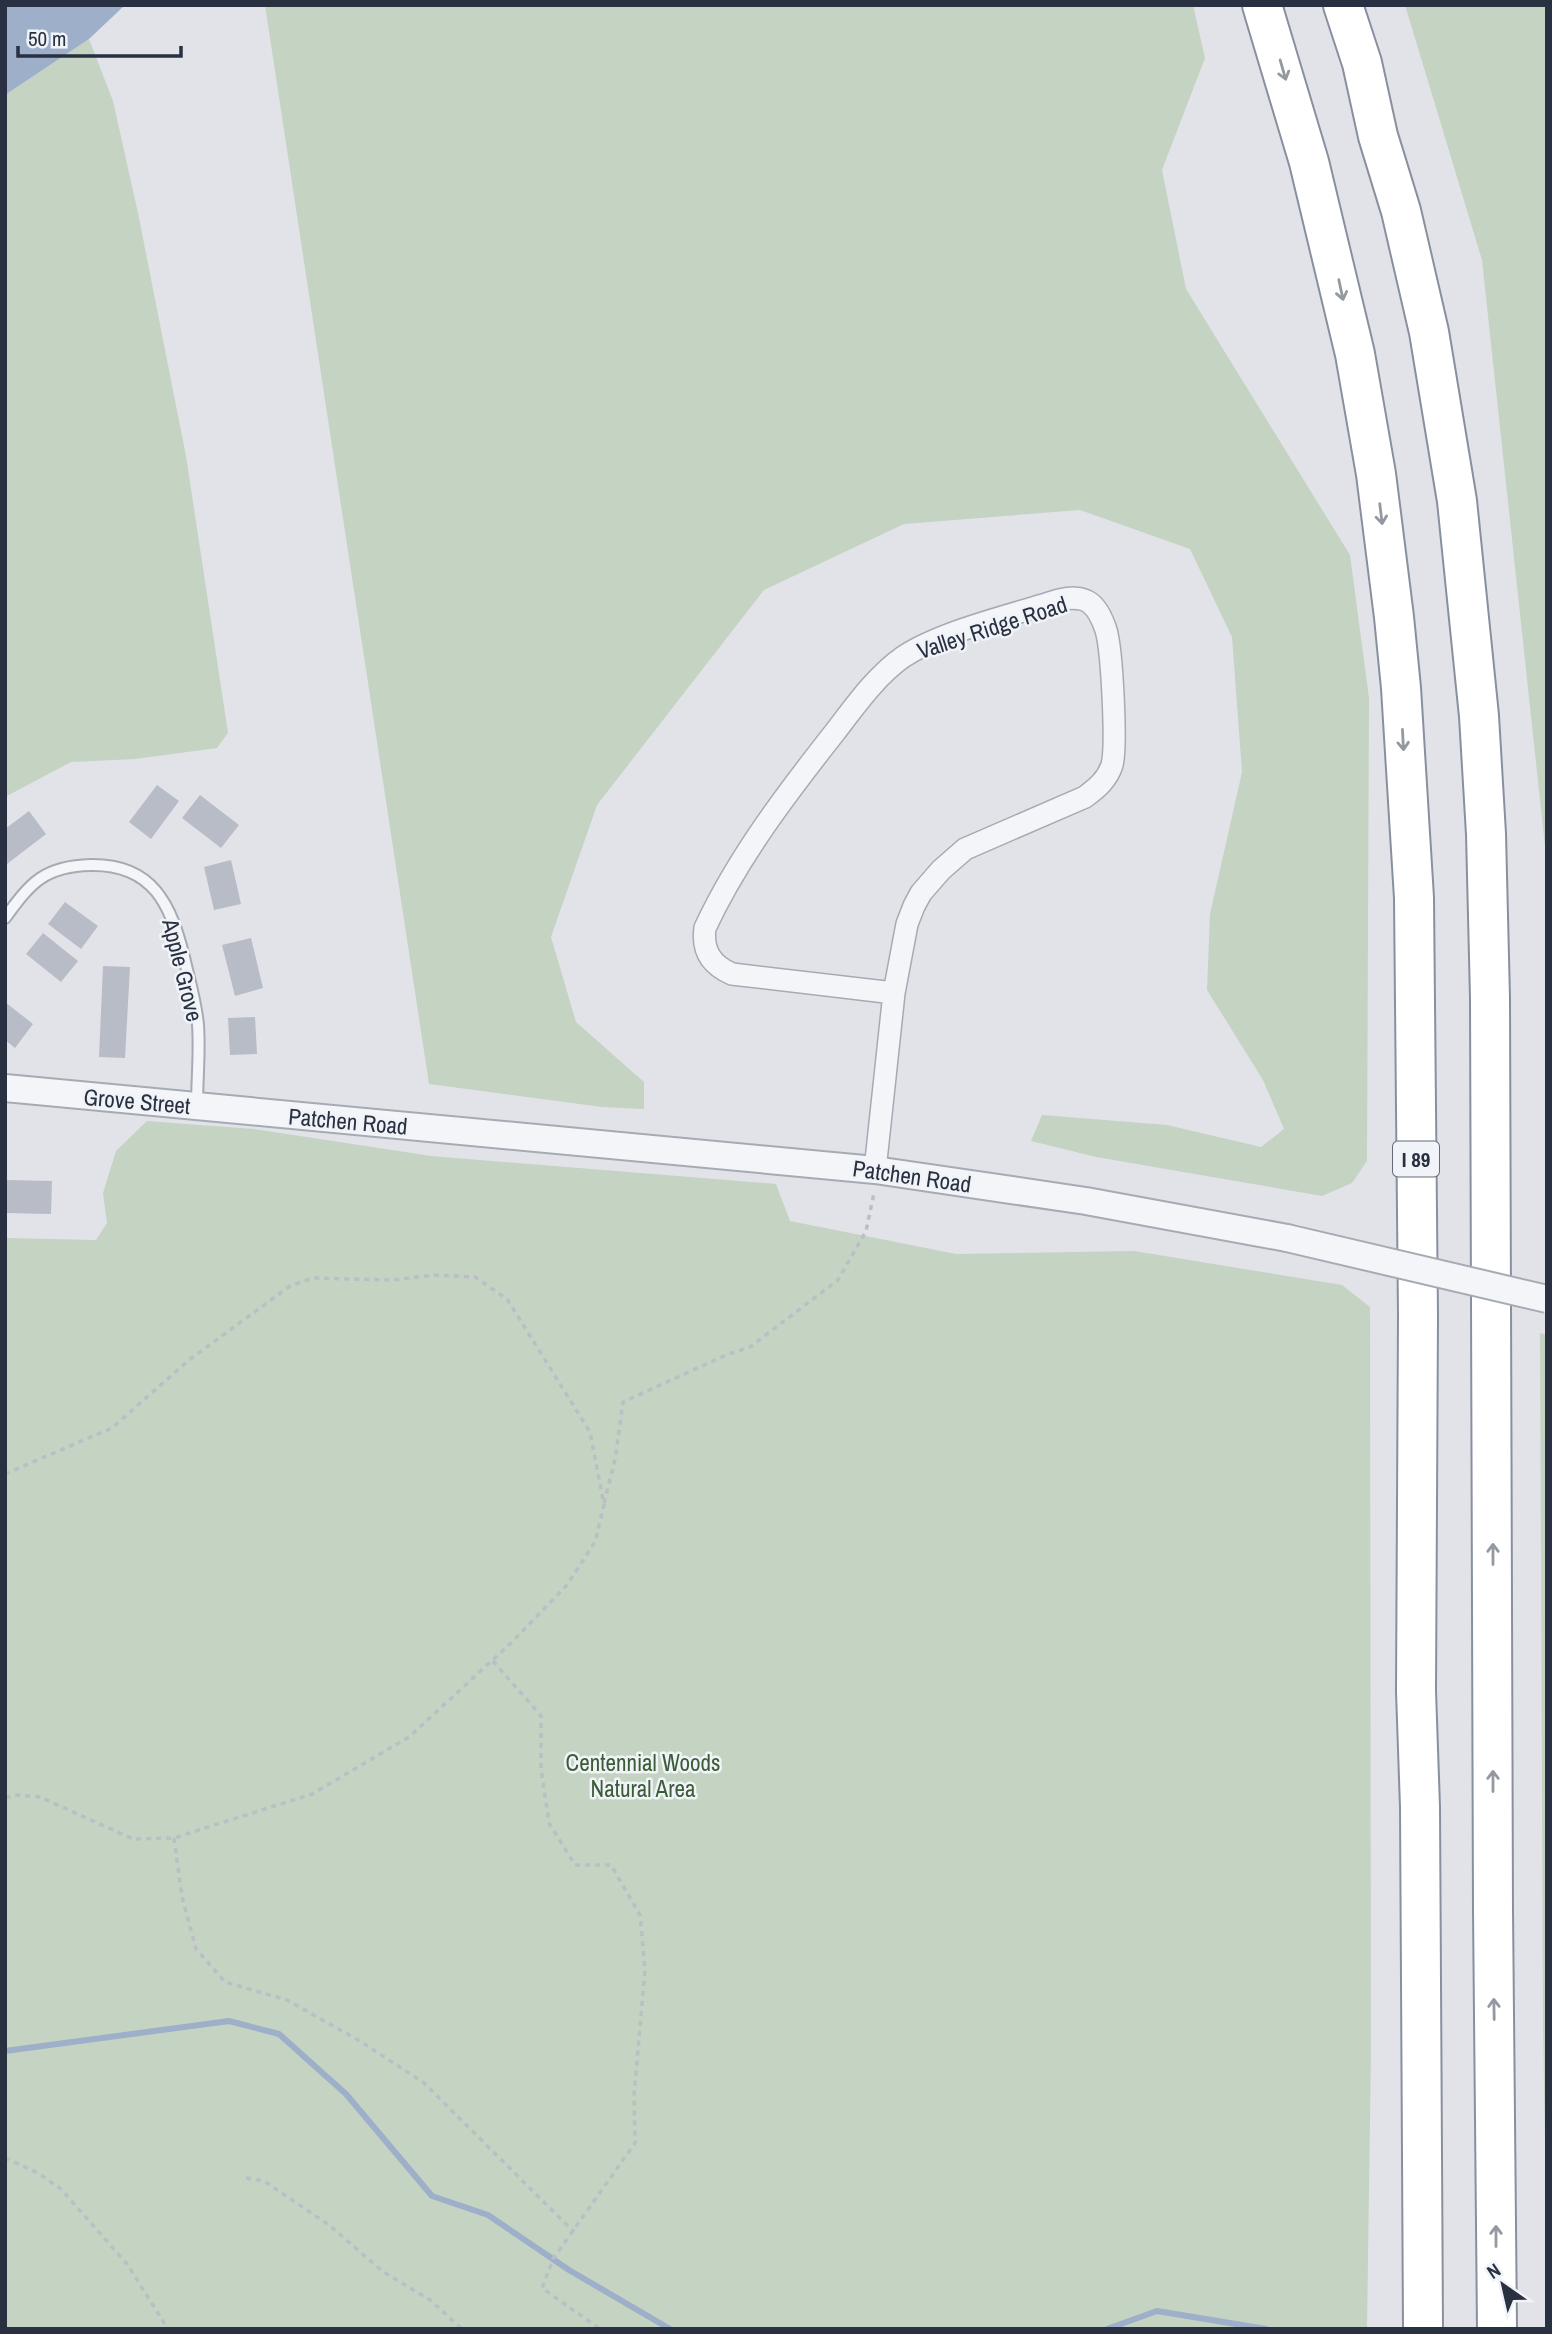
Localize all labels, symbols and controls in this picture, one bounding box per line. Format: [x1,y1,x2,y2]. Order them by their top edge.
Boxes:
scale bar [18,14,180,58]
text: 50 m [28,24,66,53]
one-way arrow [1277,59,1290,81]
one-way arrow [1335,278,1348,301]
one-way arrow [1375,502,1388,525]
street label: Valley Ridge Road [913,588,1071,666]
one-way arrow [1397,728,1410,751]
street label: Apple Grove [155,914,211,1025]
street label: Grove Street [82,1081,192,1121]
street label: Patchen Road [287,1100,409,1142]
road number: I 89 [1393,1142,1439,1176]
street label: Patchen Road [851,1152,973,1200]
one-way arrow [1486,1542,1500,1565]
park label: Centennial Woods Natural Area [566,1747,720,1804]
one-way arrow [1486,1770,1500,1793]
one-way arrow [1487,1997,1501,2020]
one-way arrow [1489,2225,1503,2248]
north arrow [1468,2250,1538,2320]
text: N [1482,2257,1505,2285]

